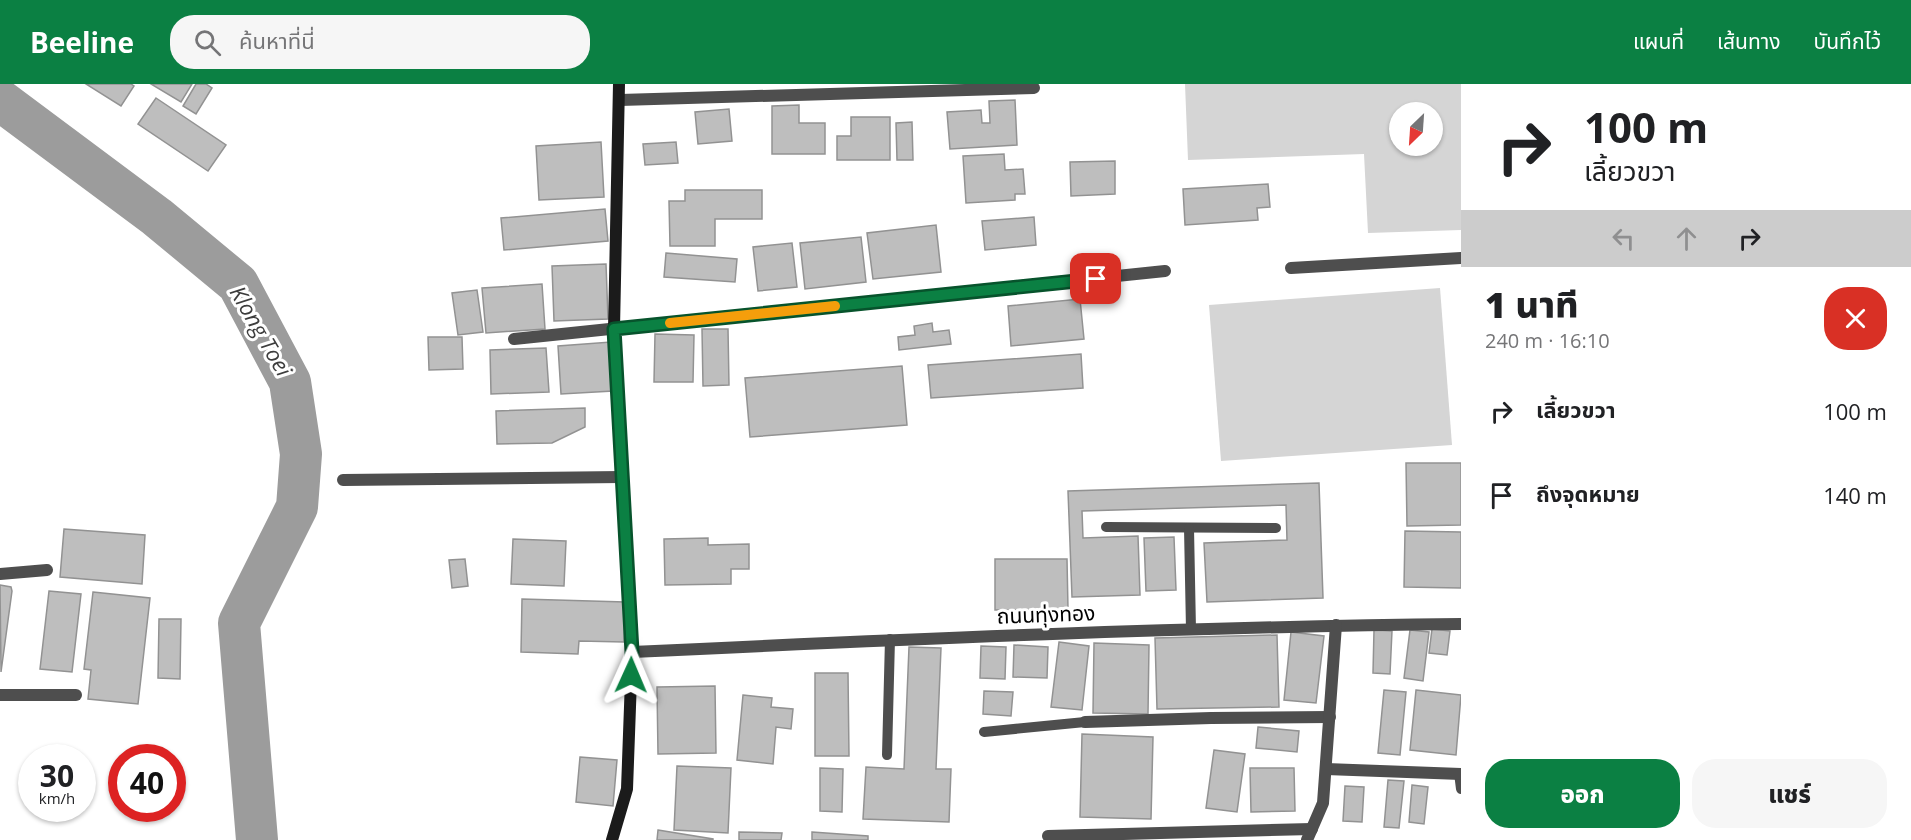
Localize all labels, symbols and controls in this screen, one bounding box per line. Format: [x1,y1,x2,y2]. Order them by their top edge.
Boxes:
search box [170,15,590,69]
text: Beeline [30,23,134,61]
text: ค้นหาที่นี่ [239,25,315,55]
icon: search [191,26,224,59]
text: แผนที่ [1633,27,1684,55]
text: เส้นทาง [1717,27,1781,55]
text: บันทึกไว้ [1814,27,1881,55]
text: 100 m [1584,98,1708,155]
north arrow [1389,102,1443,156]
map controls [1389,102,1443,156]
icon: right [1485,108,1563,186]
text: เลี้ยวขวา [1584,152,1675,189]
icon: left [1607,222,1640,255]
icon: ahead [1670,222,1703,255]
icon: right [1733,222,1766,255]
pin [1070,253,1121,304]
icon: arrive [1079,262,1112,295]
water label: Klong Toei [224,280,300,382]
text: 1 นาที [1485,280,1579,329]
button: close [1824,287,1887,350]
text: 240 m · 16:10 [1485,327,1610,354]
text: เลี้ยวขวา [1536,394,1616,424]
icon: right [1485,395,1518,428]
text: 100 m [1823,396,1887,426]
text: ถึงจุดหมาย [1536,478,1640,508]
icon: arrive [1485,479,1518,512]
text: 140 m [1823,480,1887,510]
street label: ถนนทุ่งทอง [996,598,1096,630]
position arrow [599,643,663,707]
speed limit sign: 40 [108,744,186,822]
text: 30 [40,755,74,796]
button: ออก [1485,759,1680,828]
button: แชร์ [1692,759,1887,828]
text: km/h [39,788,75,808]

